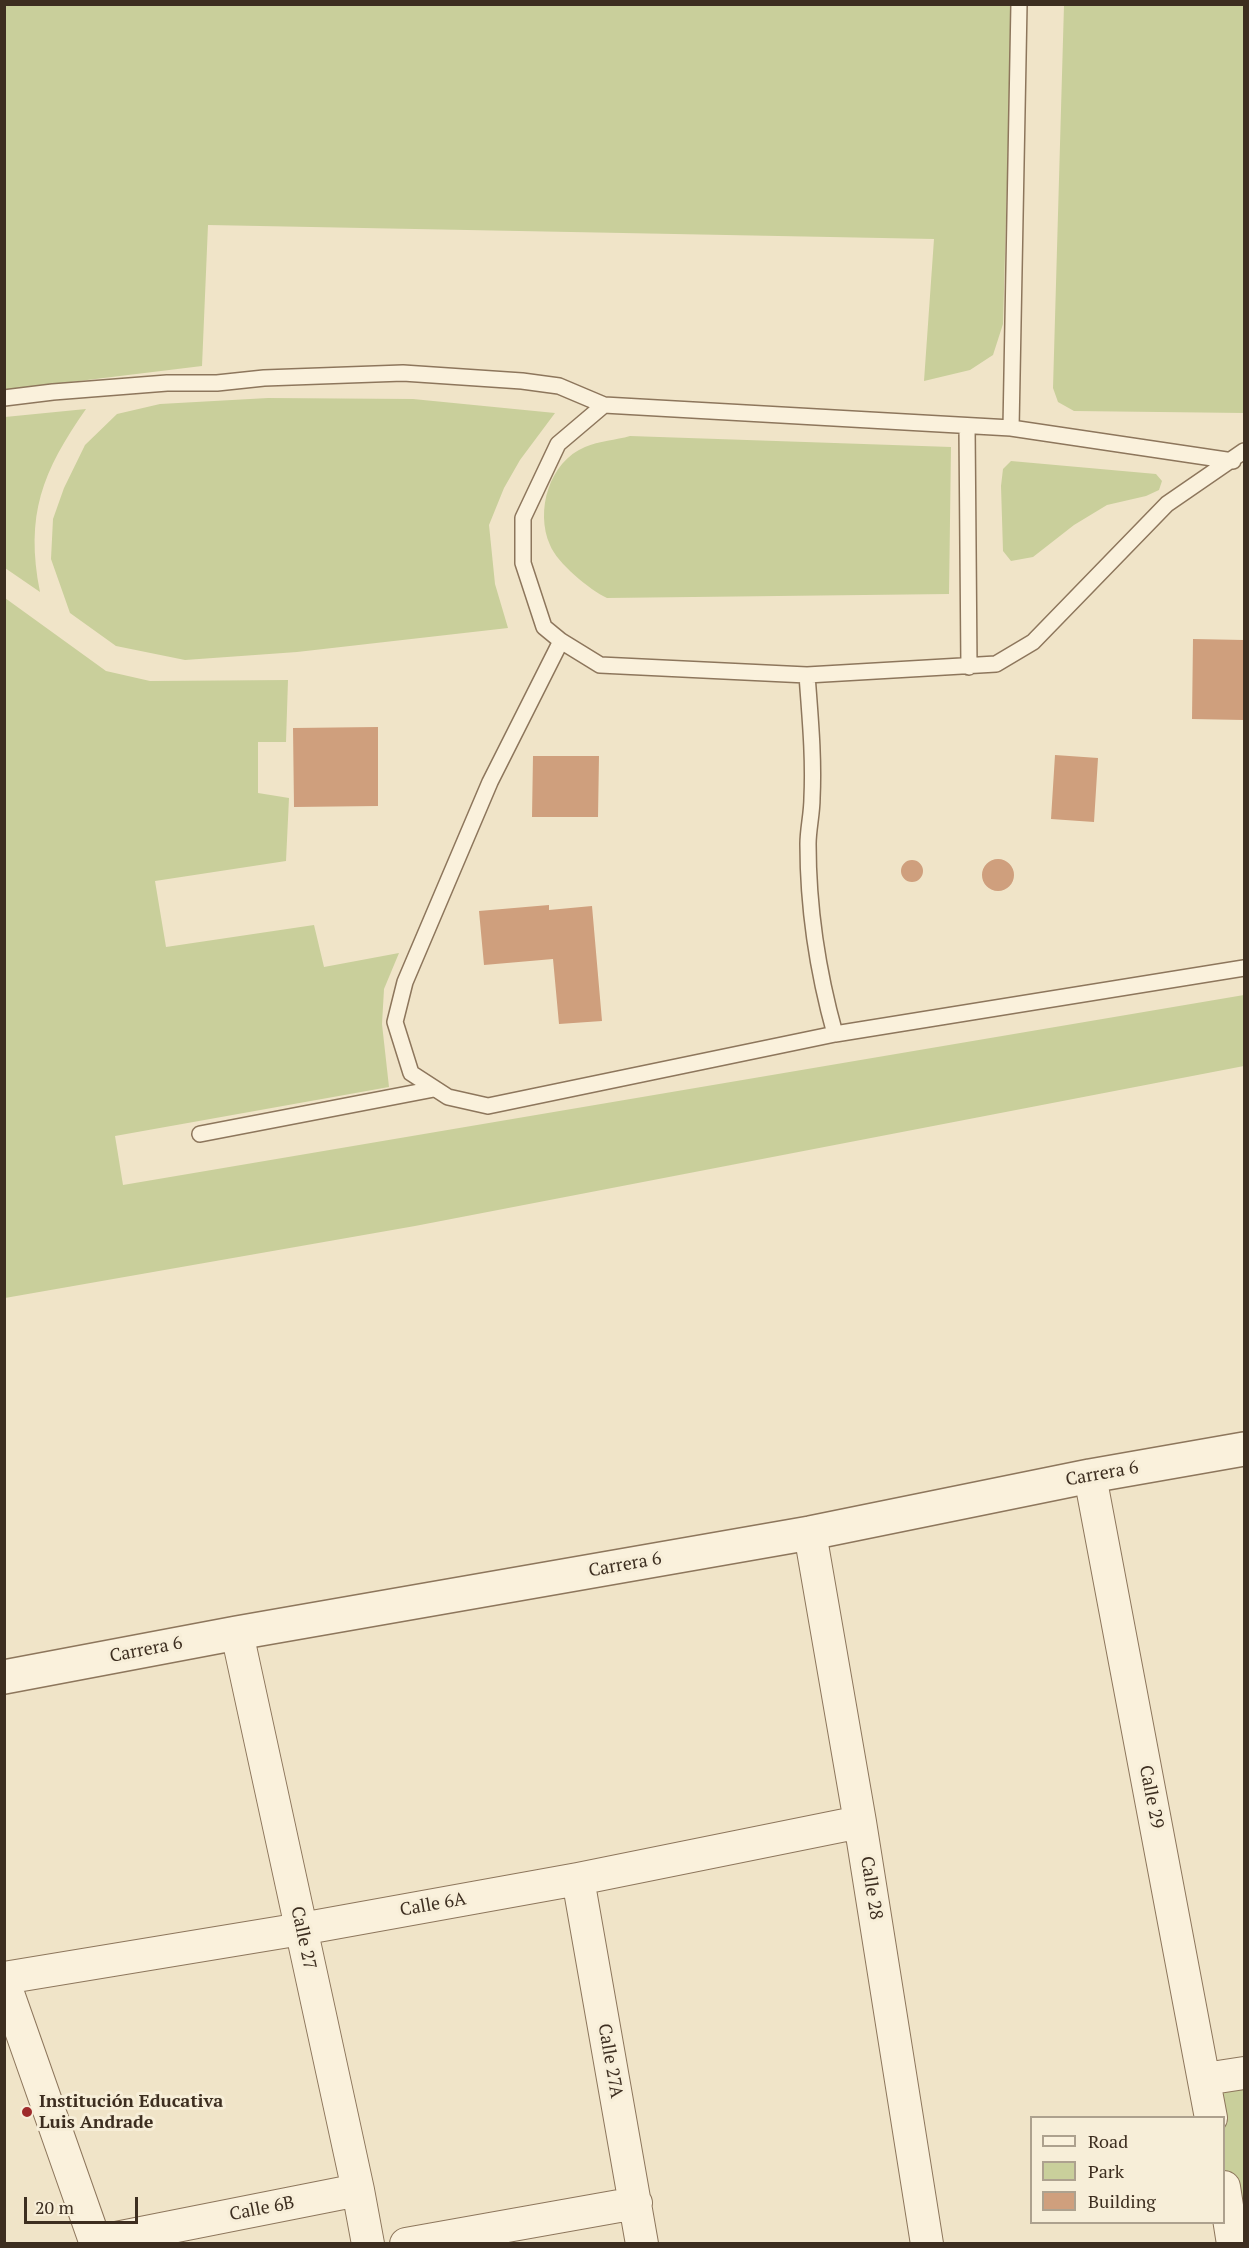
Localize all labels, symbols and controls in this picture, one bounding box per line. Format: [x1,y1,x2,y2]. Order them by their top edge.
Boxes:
street label: Carrera 6 [1064,1457,1140,1491]
street label: Carrera 6 [587,1548,663,1582]
street label: Carrera 6 [108,1632,184,1668]
street label: Calle 29 [1134,1763,1168,1831]
street label: Calle 28 [855,1855,887,1921]
street label: Calle 6A [398,1889,468,1921]
street label: Calle 27 [286,1904,320,1972]
street label: Calle 27A [593,2022,627,2100]
place label: Institución Educativa Luis Andrade [39,2091,223,2134]
marker: Institución Educativa Luis Andrade [20,2105,34,2119]
legend [1030,2116,1225,2224]
text: Road [1088,2129,1128,2153]
text: Park [1088,2159,1124,2183]
scale bar [27,2185,141,2223]
text: Building [1088,2189,1156,2213]
street label: Calle 6B [228,2192,296,2226]
text: 20 m [35,2195,74,2219]

